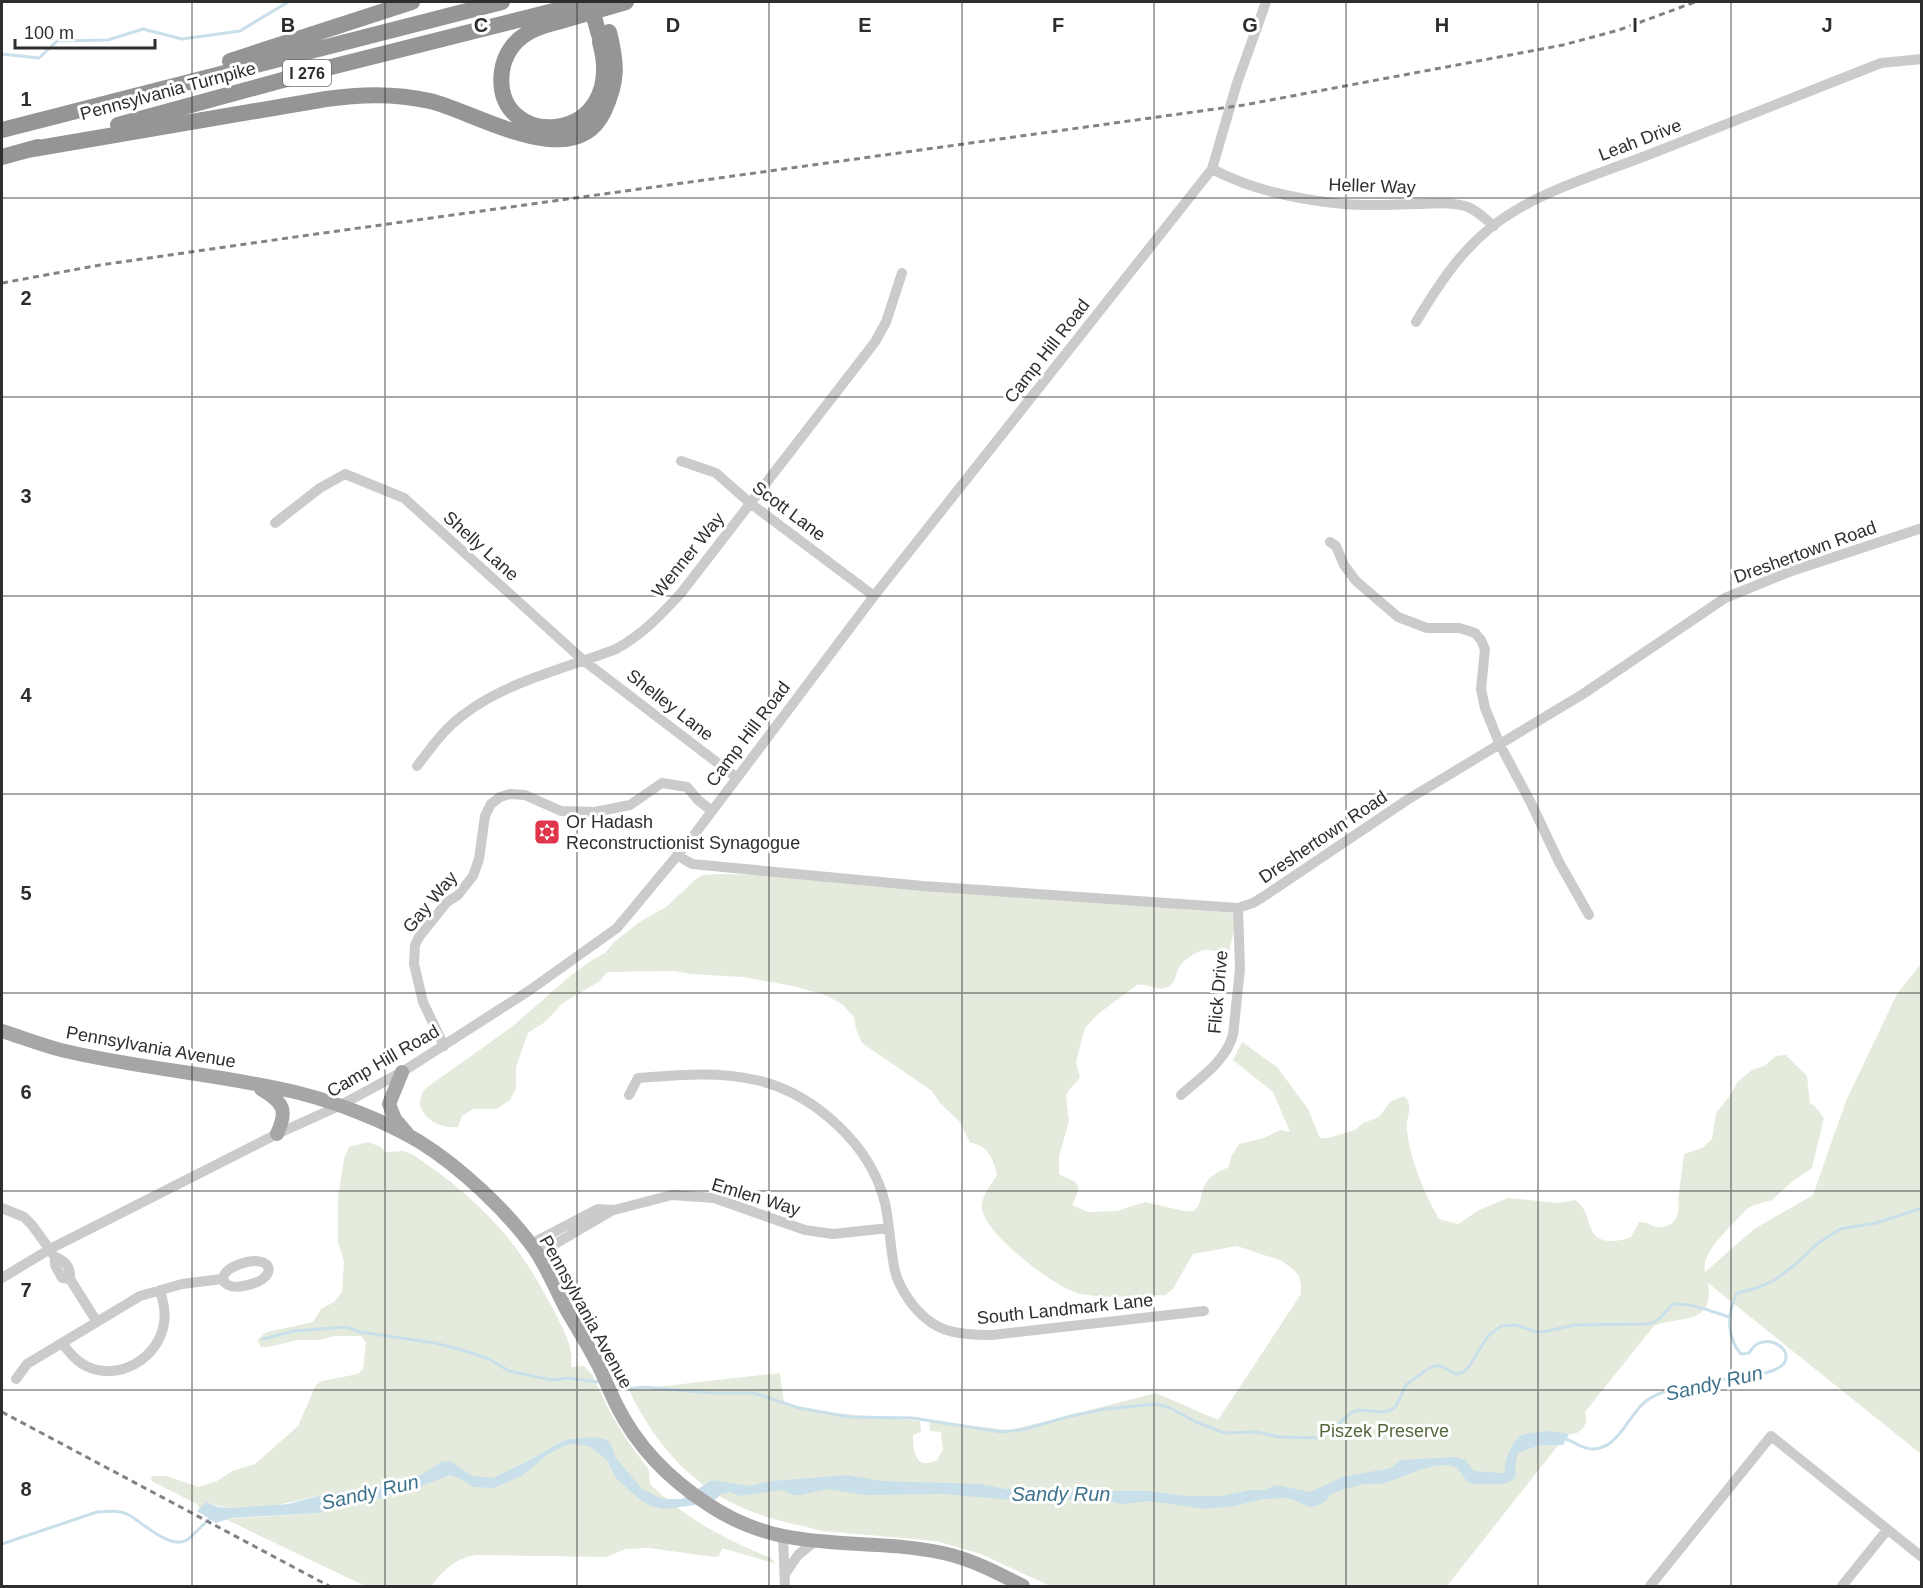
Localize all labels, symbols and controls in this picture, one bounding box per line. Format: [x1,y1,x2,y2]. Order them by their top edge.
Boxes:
scale bar [15,12,154,50]
text: B [281,14,295,36]
text: C [474,14,488,36]
text: D [666,14,680,36]
text: E [858,14,872,36]
text: F [1052,14,1064,36]
text: G [1242,14,1258,36]
text: H [1435,14,1449,36]
text: I [1632,14,1638,36]
text: J [1821,14,1833,36]
text: 100 m [24,23,74,43]
street label: Pennsylvania Turnpike [78,58,258,124]
road number: I 276 [283,60,331,86]
text: 1 [20,88,32,110]
street label: Leah Drive [1596,115,1684,165]
street label: Heller Way [1328,174,1416,198]
text: 2 [20,287,32,309]
street label: Camp Hill Road [1000,295,1094,407]
street label: Scott Lane [749,477,829,545]
text: 3 [20,485,32,507]
street label: Shelly Lane [439,507,523,585]
street label: Wenner Way [648,509,728,601]
street label: Dreshertown Road [1731,517,1879,587]
street label: Shelley Lane [623,665,717,745]
street label: Camp Hill Road [702,678,794,790]
text: 4 [20,684,32,706]
street label: Dreshertown Road [1255,787,1391,887]
place label: Or Hadash Reconstructionist Synagogue [566,812,800,853]
synagogue icon: Or Hadash Reconstructionist Synagogue [532,817,562,847]
street label: Gay Way [399,867,461,937]
text: 5 [20,882,32,904]
street label: Flick Drive [1204,949,1232,1035]
street label: Camp Hill Road [323,1021,443,1101]
street label: Pennsylvania Avenue [65,1022,237,1072]
text: 6 [20,1081,32,1103]
street label: Emlen Way [709,1174,803,1220]
street label: Pennsylvania Avenue [536,1232,636,1392]
text: 7 [20,1279,32,1301]
street label: South Landmark Lane [976,1290,1154,1328]
water label: Sandy Run [1663,1361,1765,1405]
park label: Piszek Preserve [1319,1421,1449,1441]
water label: Sandy Run [319,1470,421,1514]
text: 8 [20,1478,32,1500]
water label: Sandy Run [1012,1483,1110,1505]

